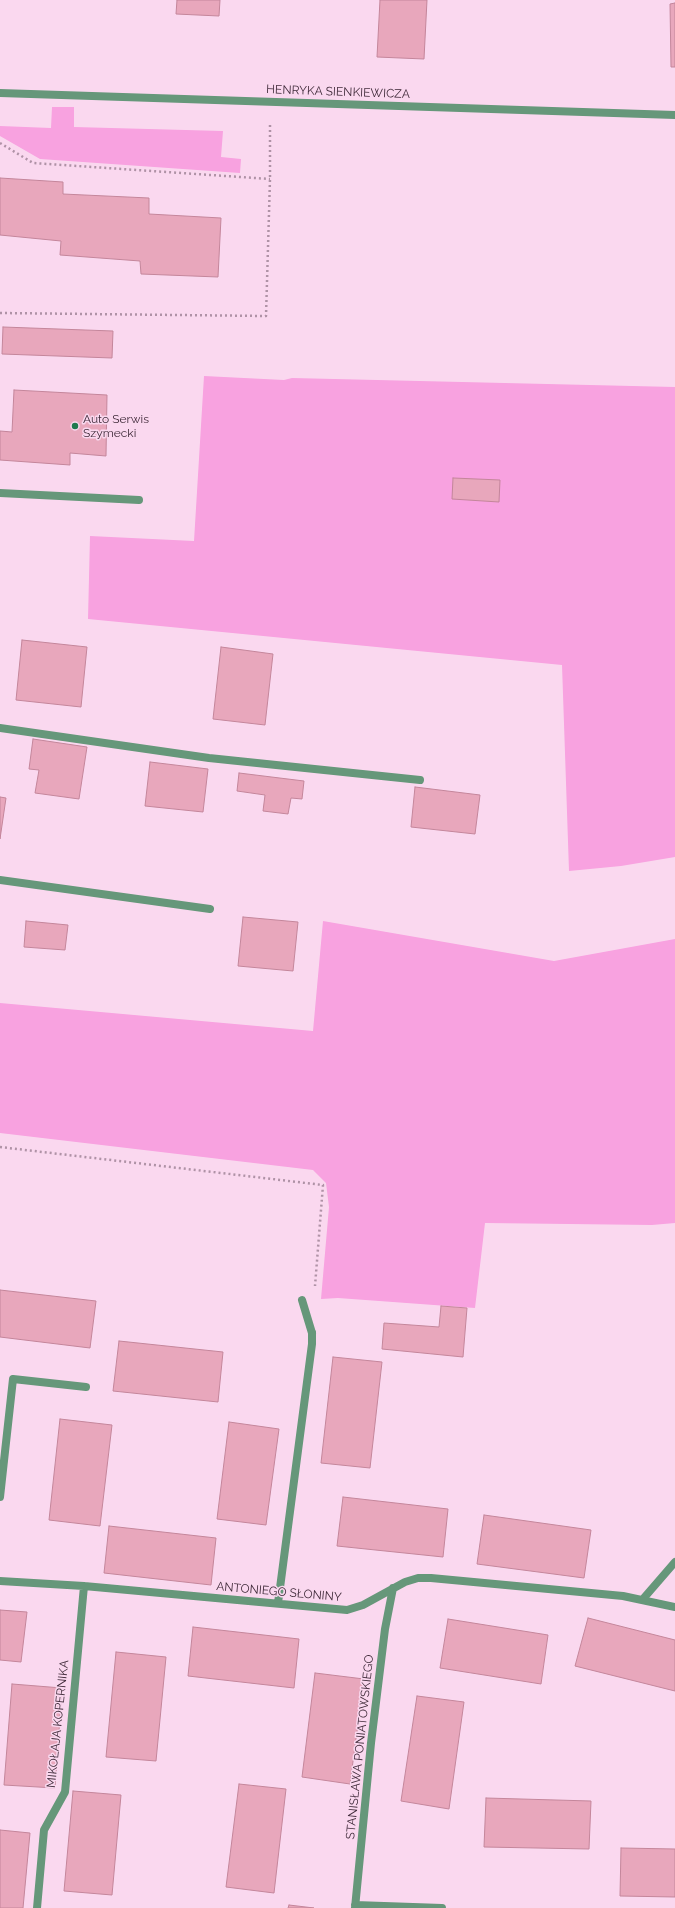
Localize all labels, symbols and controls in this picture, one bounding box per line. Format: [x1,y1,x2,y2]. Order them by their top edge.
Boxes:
street label: HENRYKA SIENKIEWICZA [266,82,410,102]
place label: Auto Serwis Szymecki [83,412,149,440]
marker: Auto Serwis Szymecki [70,421,80,431]
street label: ANTONIEGO SŁONINY [216,1579,342,1605]
street label: STANISŁAWA PONIATOWSKIEGO [343,1654,377,1840]
street label: MIKOŁAJA KOPERNIKA [44,1659,72,1789]

